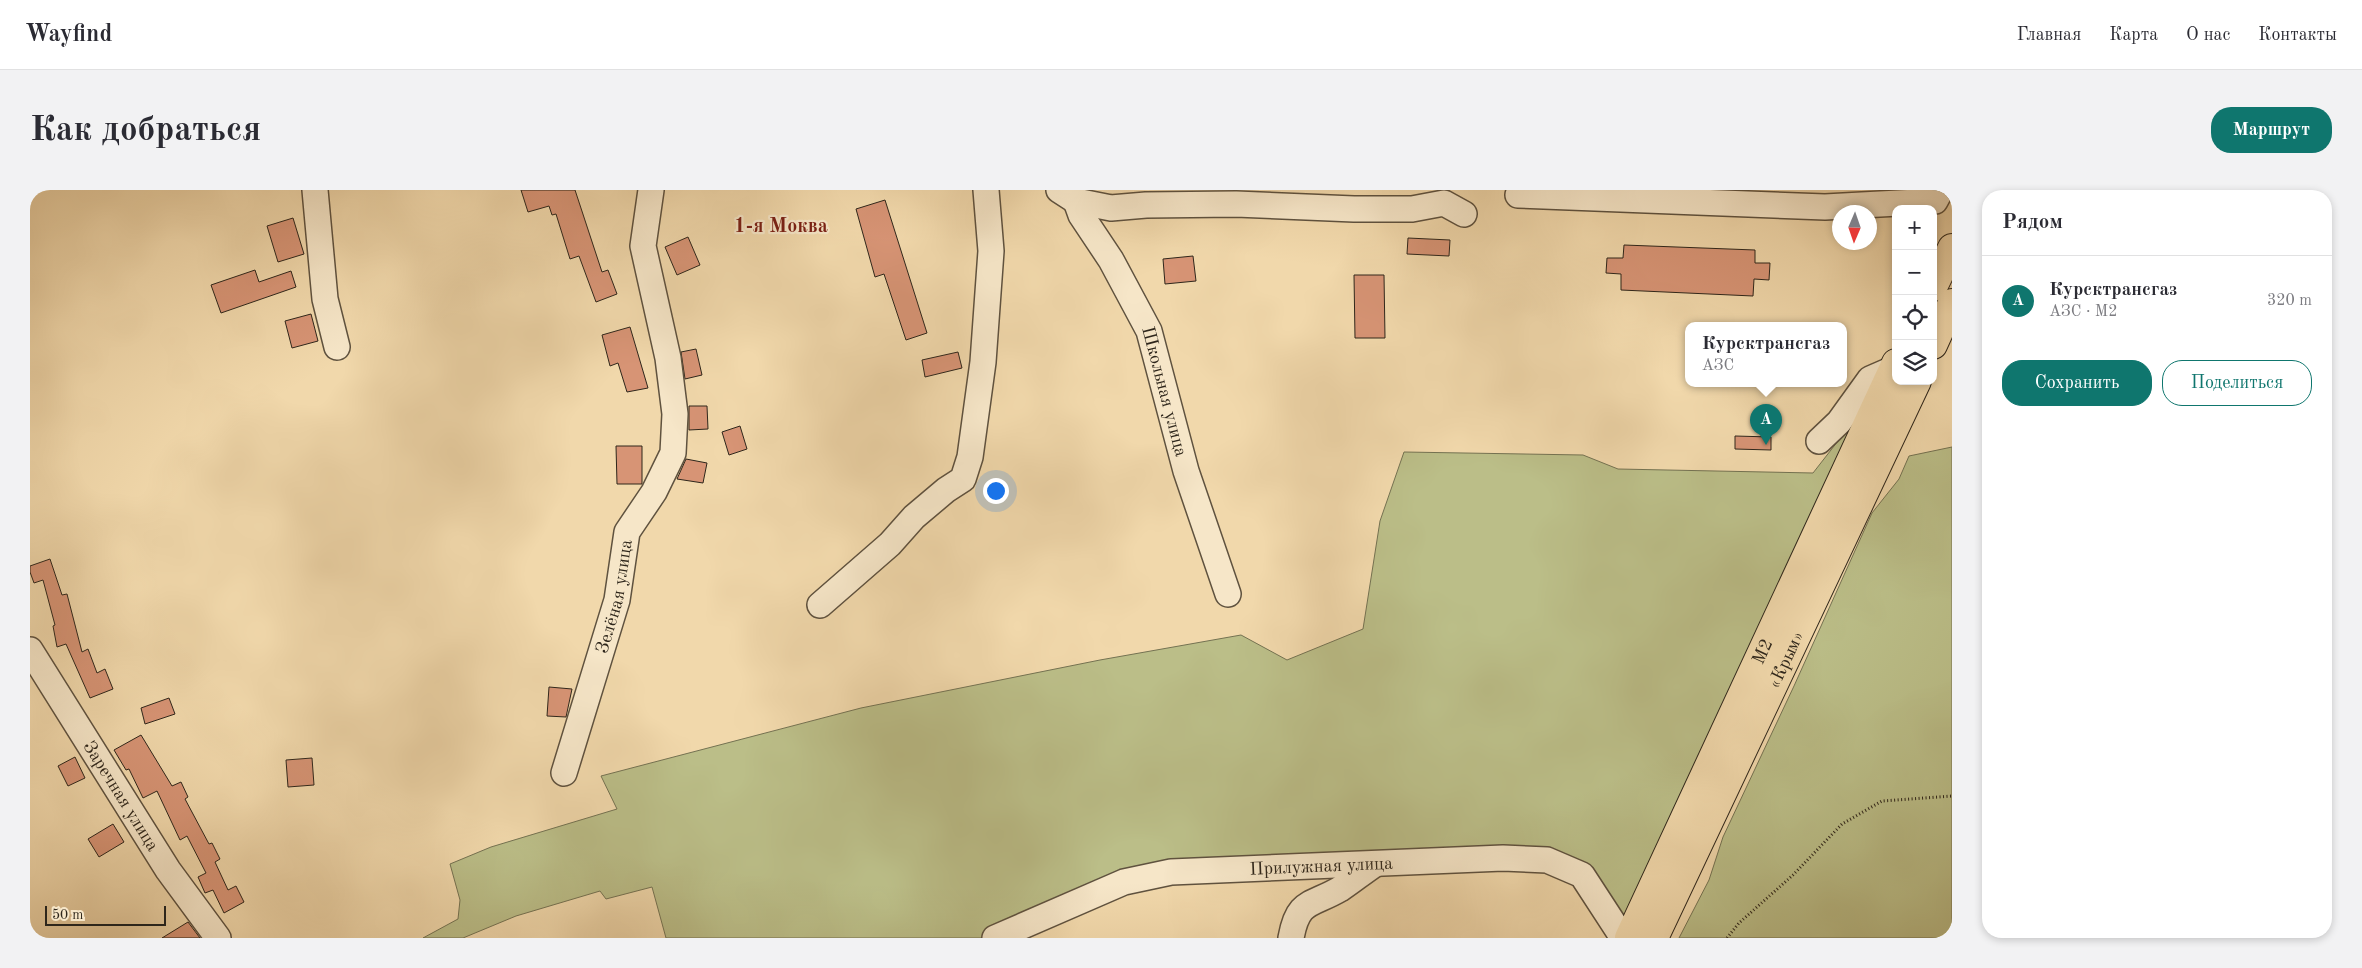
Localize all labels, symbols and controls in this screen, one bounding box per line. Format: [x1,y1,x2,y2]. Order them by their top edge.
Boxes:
text: Wayfind [25,23,112,47]
text: Главная [2017,26,2081,44]
text: Карта [2109,26,2158,44]
text: О нас [2186,26,2230,44]
text: Контакты [2258,26,2337,44]
button: Маршрут [2211,107,2332,153]
text: Как добраться [30,113,261,148]
north arrow [1832,205,1877,250]
map controls [1892,205,1937,385]
button: + [1892,205,1937,250]
text: Рядом [2002,212,2063,233]
district label: 1-я Моква [734,217,828,237]
button: − [1892,250,1937,295]
text: Курсктрансгаз [2049,281,2177,300]
text: A [2012,293,2024,309]
text: 320 m [2267,293,2312,309]
button: locate [1892,295,1937,340]
text: АЗС · М2 [2049,304,2118,320]
popup [1685,322,1847,387]
street label: Школьная улица [1138,325,1190,459]
text: Курсктрансгаз [1702,335,1830,354]
button: layers [1892,340,1937,385]
text: АЗС [1702,358,1734,374]
button: Сохранить [2002,360,2152,406]
button: Поделиться [2162,360,2312,406]
pin: A [1750,404,1782,445]
your location [983,478,1009,504]
street label: Зелёная улица [593,538,636,656]
street label: «Крым» [1765,628,1808,691]
street label: М2 [1749,636,1777,667]
street label: Заречная улица [79,738,162,854]
street label: Прилужная улица [1249,855,1393,879]
scale bar [45,903,166,926]
text: 50 m [52,908,83,922]

